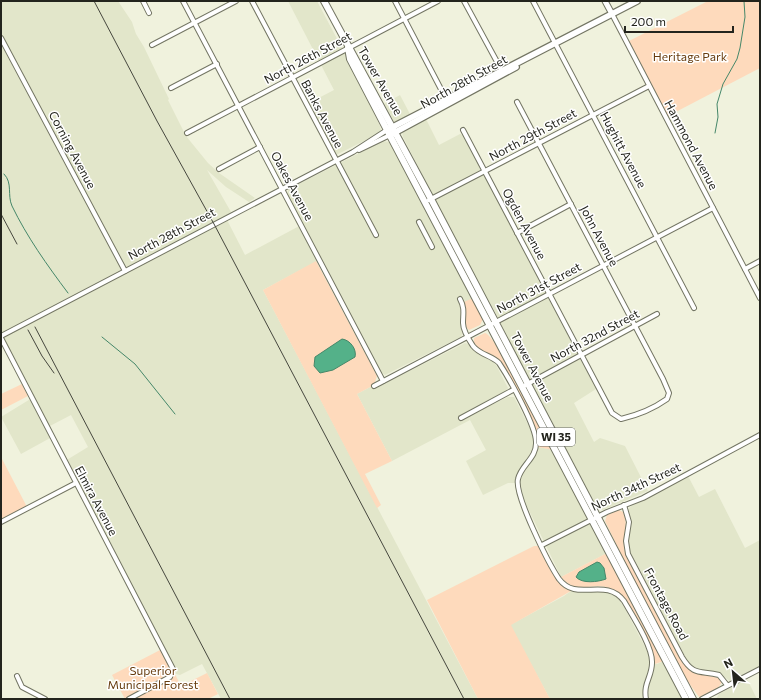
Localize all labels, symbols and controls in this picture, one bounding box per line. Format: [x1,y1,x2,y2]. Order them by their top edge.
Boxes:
scale bar [625,8,733,34]
text: 200 m [631,14,666,28]
street label: North 26th Street [261,28,354,86]
street label: Tower Avenue [356,44,406,117]
park label: Heritage Park [653,49,728,63]
street label: North 28th Street [418,51,509,111]
street label: Banks Avenue [299,77,347,150]
street label: Hammond Avenue [662,97,721,192]
street label: North 29th Street [486,105,579,163]
street label: Corning Avenue [47,108,99,191]
street label: Hughitt Avenue [598,109,650,190]
street label: Oakes Avenue [269,149,317,223]
street label: Ogden Avenue [500,186,550,262]
street label: John Avenue [577,203,622,269]
street label: North 28th Street [125,204,218,262]
street label: North 31st Street [494,259,583,315]
street label: North 32nd Street [548,306,641,364]
street label: Tower Avenue [509,329,557,404]
road number: WI 35 [537,428,575,446]
street label: North 34th Street [589,459,683,513]
street label: Elmira Avenue [73,463,121,538]
street label: Frontage Road [642,565,692,642]
north arrow [713,652,753,692]
text: N [721,655,735,670]
park label: Superior Municipal Forest [108,663,199,691]

